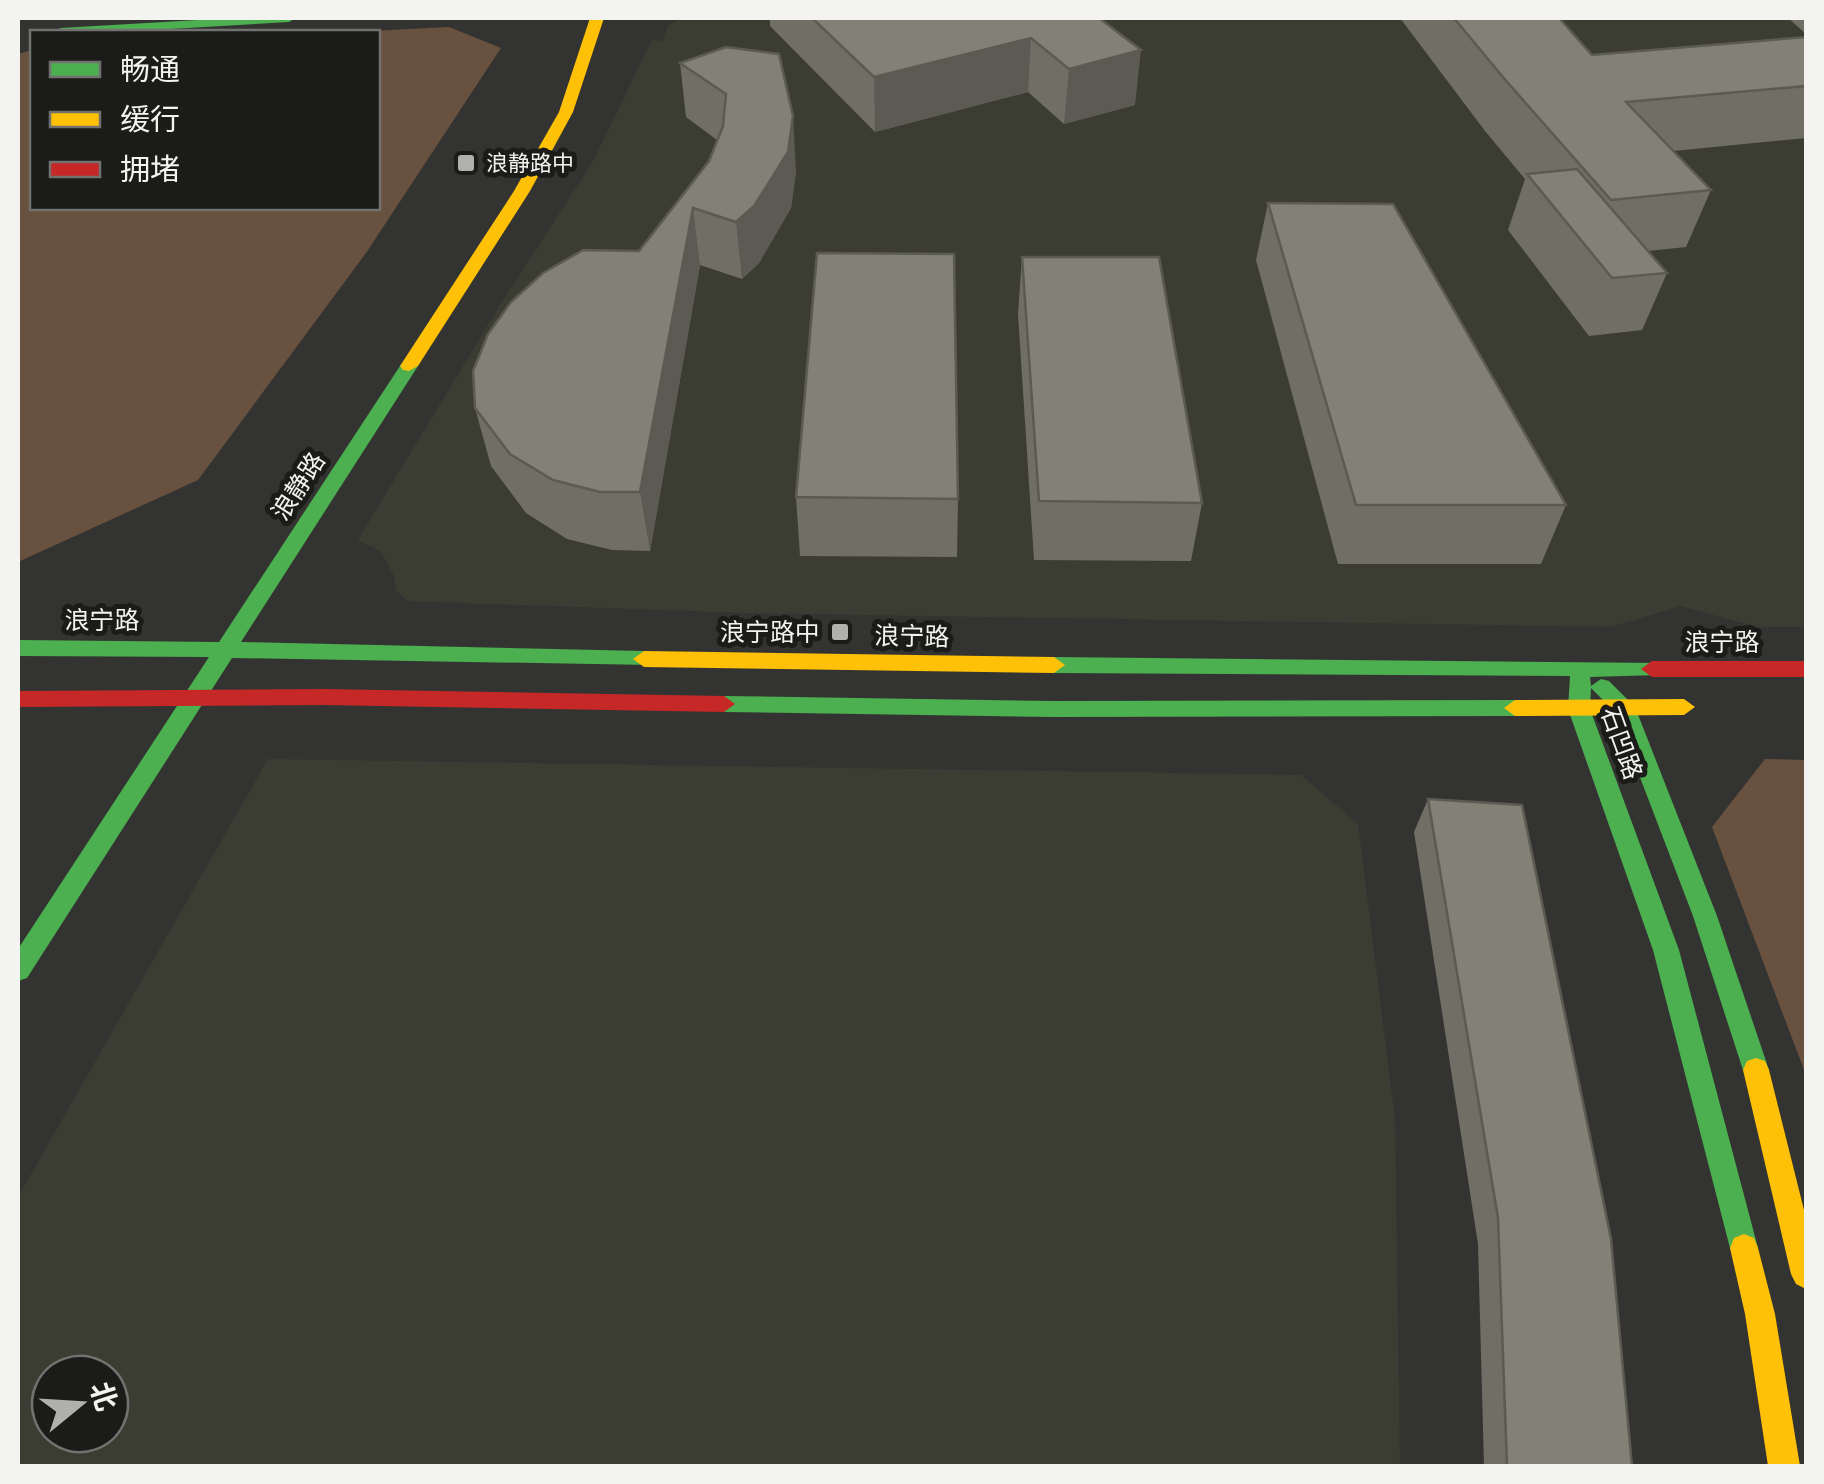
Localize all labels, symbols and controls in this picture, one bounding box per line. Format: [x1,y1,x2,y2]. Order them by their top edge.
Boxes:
legend [30,30,380,210]
text: 畅通 [120,52,180,88]
text: 缓行 [120,102,180,138]
place label: 浪静路中 [486,150,574,177]
text: 拥堵 [120,152,180,188]
marker: 浪静路中 [455,152,477,174]
street label: 浪静路 [266,447,331,526]
street label: 浪宁路 [64,606,140,635]
place label: 浪宁路中 [720,618,820,647]
marker: 浪宁路中 [829,621,851,643]
street label: 浪宁路 [874,621,950,652]
street label: 浪宁路 [1684,628,1760,657]
street label: 石凹路 [1595,703,1648,783]
north arrow [30,1354,130,1454]
text: 北 [83,1378,123,1415]

